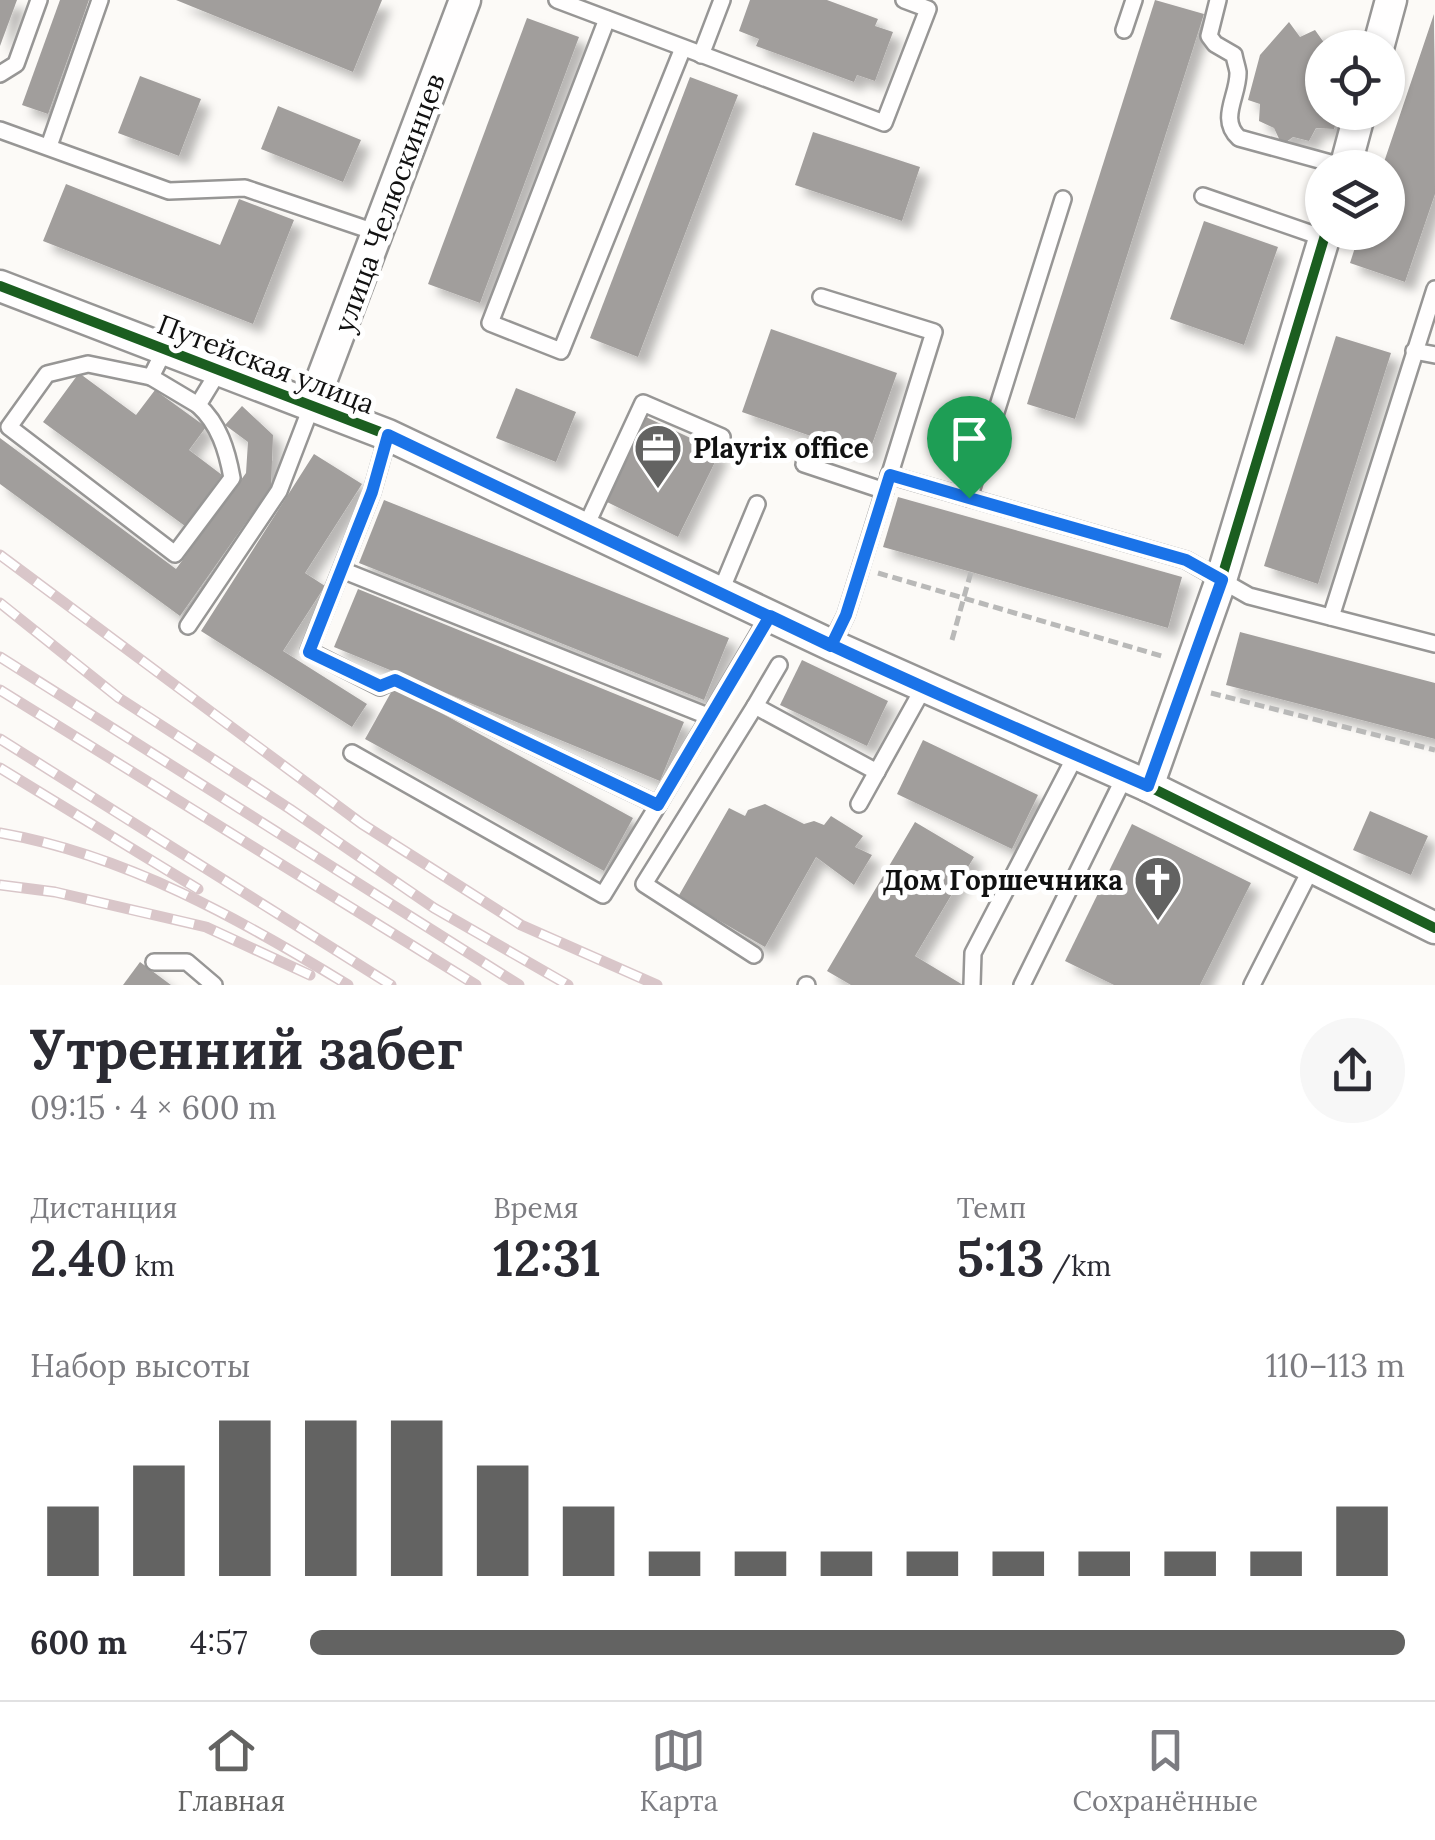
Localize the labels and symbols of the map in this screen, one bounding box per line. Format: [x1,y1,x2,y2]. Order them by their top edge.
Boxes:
street label: улица Челюскинцев [325,68,453,338]
street label: Путейская улица [152,306,380,422]
pin [927,396,1012,499]
office icon: Playrix office [632,422,684,490]
place label: Playrix office [693,430,869,466]
church icon: Дом Горшечника [1132,854,1184,922]
place label: Дом Горшечника [883,862,1123,898]

